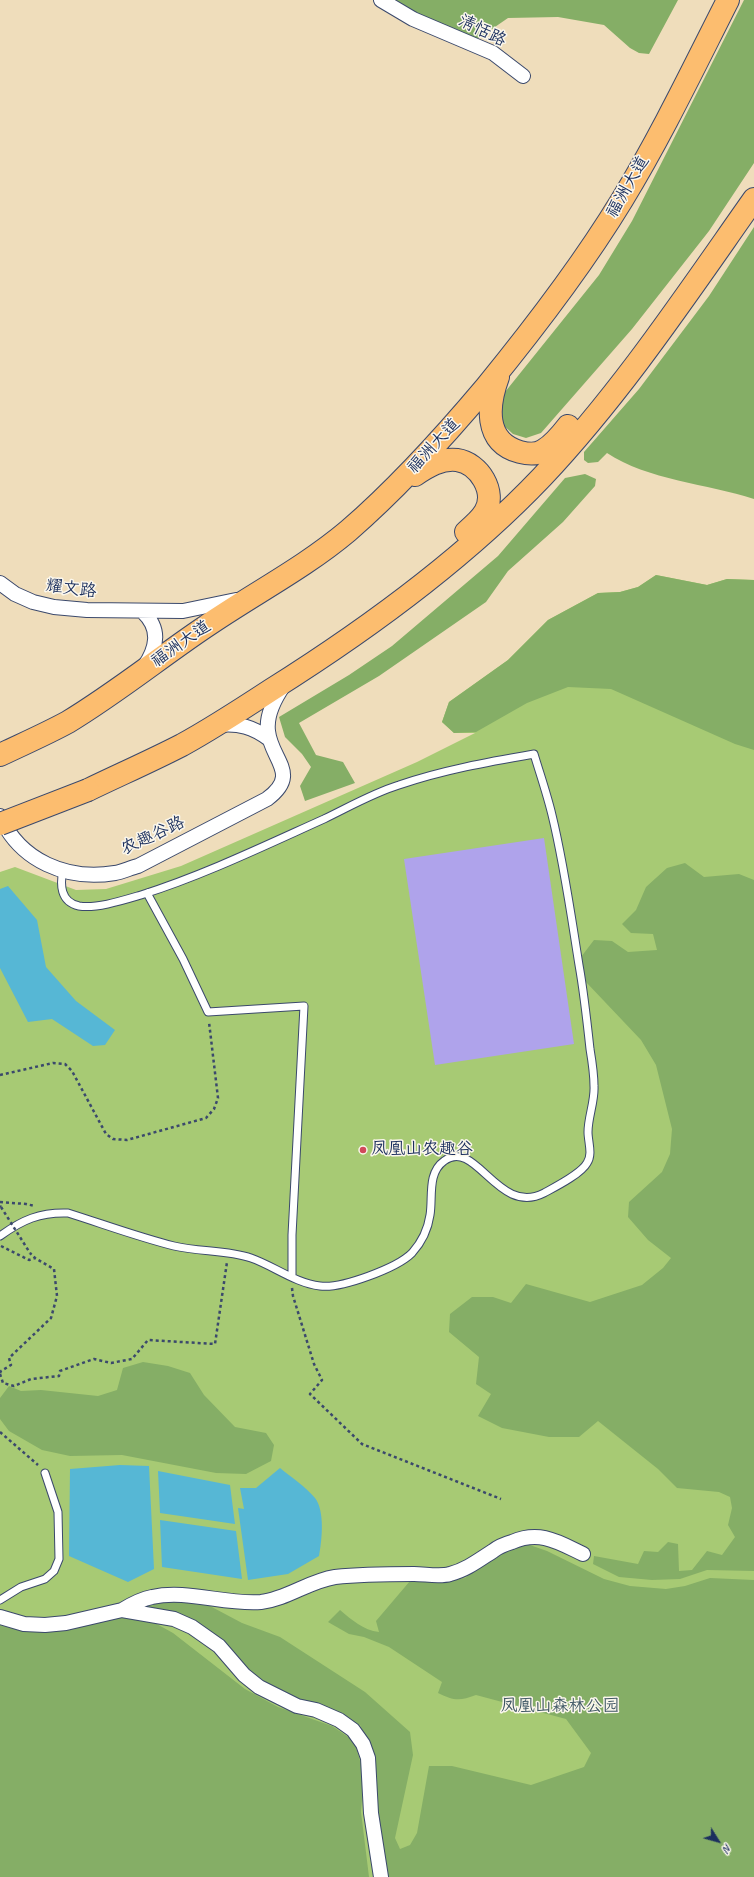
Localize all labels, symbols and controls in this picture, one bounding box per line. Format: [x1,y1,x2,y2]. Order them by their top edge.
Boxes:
street label: 清恬路 [455,11,509,51]
street label: 福洲大道 [602,152,654,222]
street label: 福洲大道 [403,414,465,478]
street label: 耀文路 [44,576,98,602]
street label: 福洲大道 [147,616,215,672]
street label: 农趣谷路 [118,812,188,860]
place label: 凤凰山农趣谷 [371,1140,473,1160]
marker: 凤凰山农趣谷 [358,1145,368,1155]
park label: 凤凰山森林公园 [501,1697,619,1717]
north arrow [698,1821,738,1861]
text: N [720,1841,735,1855]

